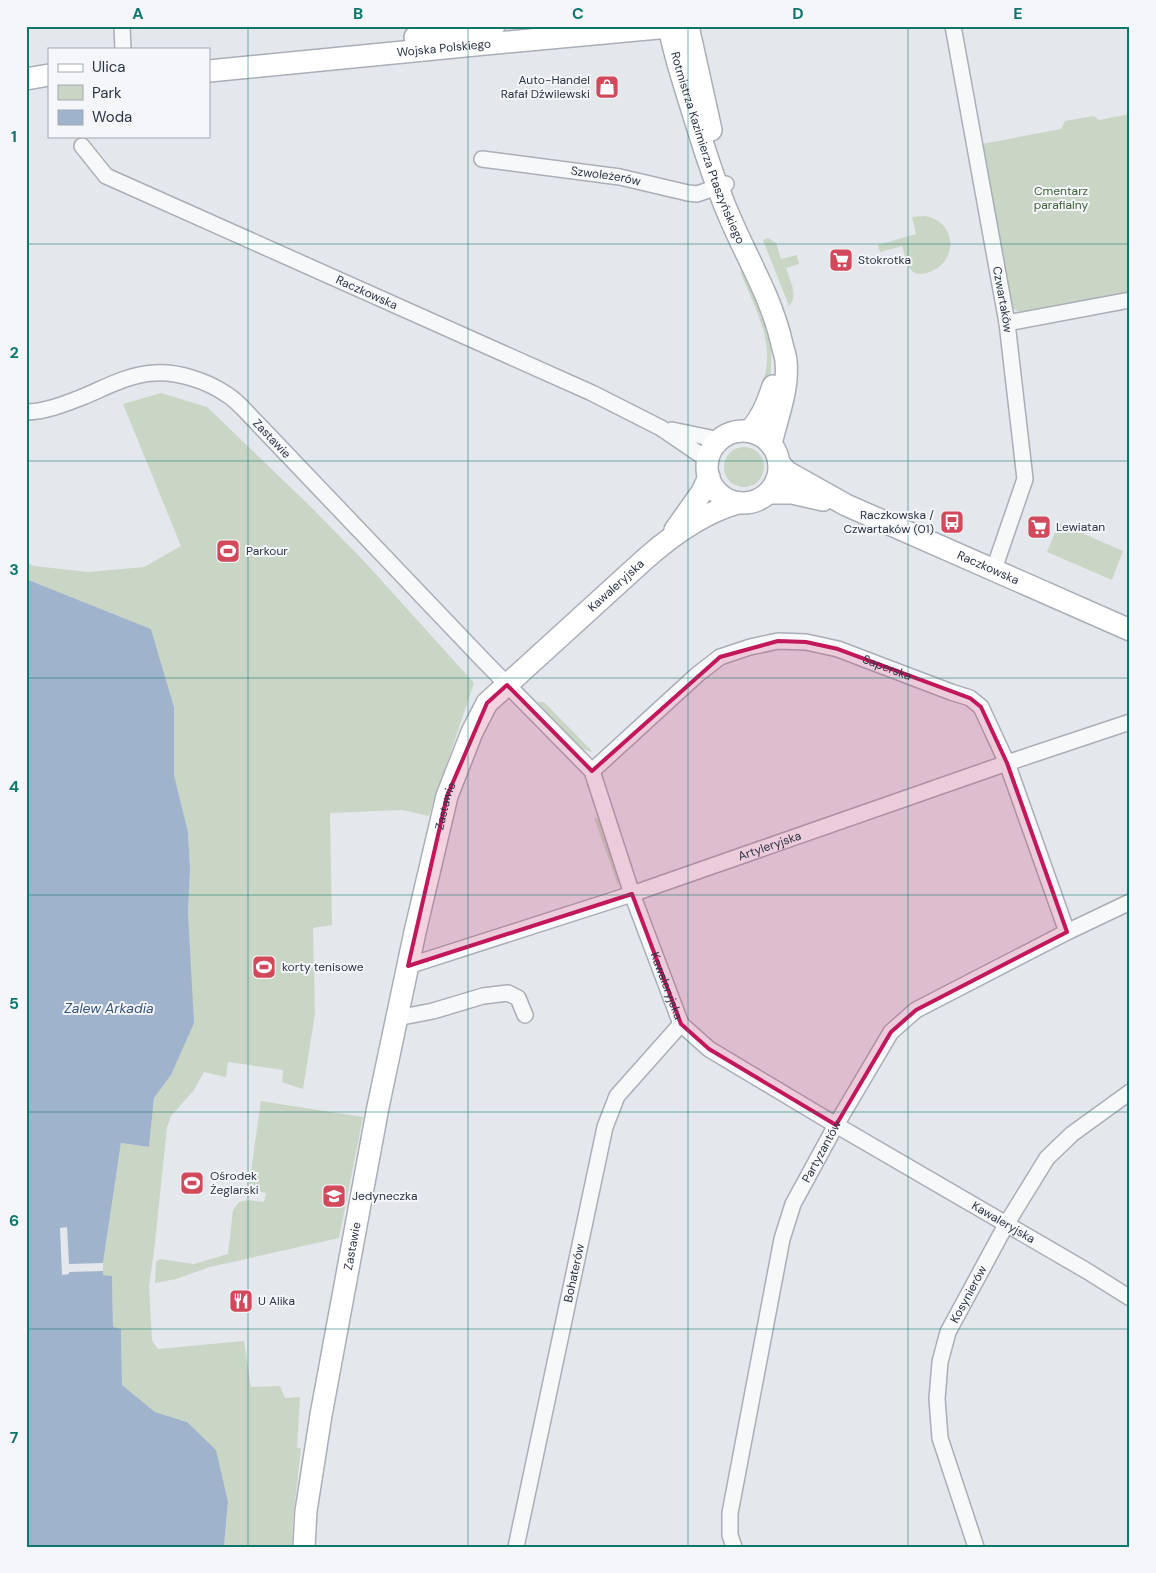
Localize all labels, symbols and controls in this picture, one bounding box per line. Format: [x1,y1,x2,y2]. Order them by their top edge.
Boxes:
text: A [132,3,144,24]
text: B [353,3,363,24]
text: C [572,3,584,24]
text: D [792,3,804,24]
text: E [1013,3,1023,24]
street label: Wojska Polskiego [396,36,492,61]
legend [48,48,210,138]
street label: Rotmistrza Kazimierza Ptaszyńskiego [667,50,749,247]
text: Ulica [92,57,126,77]
place label: Auto-Handel Rafał Dźwilewski [501,72,590,102]
shop icon: Auto-Handel Rafał Dźwilewski [594,74,620,100]
text: Park [92,83,122,103]
text: Woda [92,107,132,127]
text: 1 [11,126,17,147]
street label: Szwoleżerów [570,163,642,190]
park label: Cmentarz parafialny [1034,183,1088,213]
supermarket icon: Stokrotka [828,247,854,273]
place label: Stokrotka [858,252,911,268]
street label: Czwartaków [989,265,1016,333]
street label: Raczkowska [333,272,400,313]
text: 2 [9,342,19,363]
street label: Zastawie [249,415,295,462]
place label: Raczkowska / Czwartaków (01) [843,507,934,537]
bus stop icon: Raczkowska / Czwartaków (01) [939,509,965,535]
supermarket icon: Lewiatan [1026,514,1052,540]
place label: Lewiatan [1056,519,1105,535]
sports icon: Parkour [215,538,241,564]
place label: Parkour [246,543,288,559]
street label: Raczkowska [955,547,1022,588]
street label: Kawaleryjska [585,556,648,615]
text: 3 [9,559,19,580]
street label: Saperska [860,651,914,684]
text: 4 [9,776,19,797]
street label: Zastawie [431,780,460,831]
street label: Artyleryjska [736,828,803,864]
street label: Kawaleryjska [647,950,687,1022]
sports icon: korty tenisowe [251,954,277,980]
place label: korty tenisowe [282,959,364,975]
text: 5 [9,993,19,1014]
water label: Zalew Arkadia [64,999,154,1017]
street label: Partyzantów [798,1118,845,1185]
place label: Ośrodek Żeglarski [210,1168,259,1198]
sports icon: Ośrodek Żeglarski [179,1170,205,1196]
school or university icon: Jedyneczka [321,1183,347,1209]
place label: Jedyneczka [352,1188,418,1204]
street label: Kawaleryjska [969,1198,1038,1247]
text: 6 [9,1210,19,1231]
street label: Zastawie [340,1220,365,1272]
street label: Bohaterów [560,1242,588,1304]
street label: Kosynierów [946,1263,990,1326]
restaurant icon: U Alika [228,1288,254,1314]
place label: U Alika [258,1293,295,1309]
text: 7 [10,1427,19,1448]

